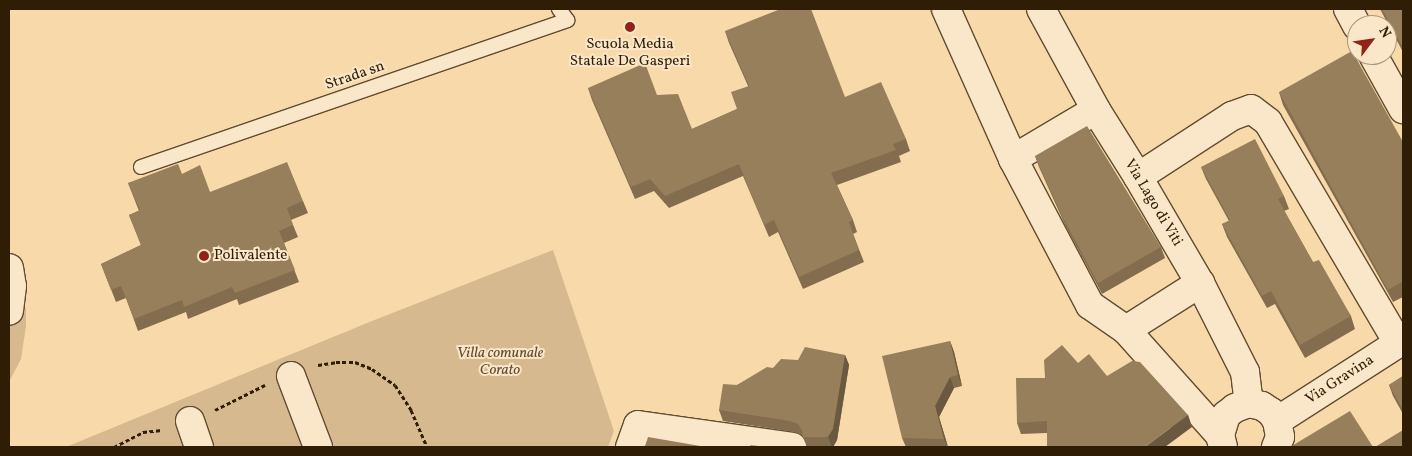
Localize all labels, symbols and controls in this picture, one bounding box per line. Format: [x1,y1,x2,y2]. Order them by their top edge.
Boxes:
north arrow [1347,15,1397,65]
marker: Scuola Media Statale De Gasperi [624,21,636,33]
text: N [1374,23,1395,42]
place label: Scuola Media Statale De Gasperi [570,35,690,70]
street label: Strada sn [323,57,387,95]
street label: Via Lago di Viti [1120,156,1186,250]
place label: Polivalente [214,247,287,265]
marker: Polivalente [198,250,210,262]
park label: Villa comunale Corato [457,344,543,379]
street label: Via Gravina [1303,351,1377,409]

